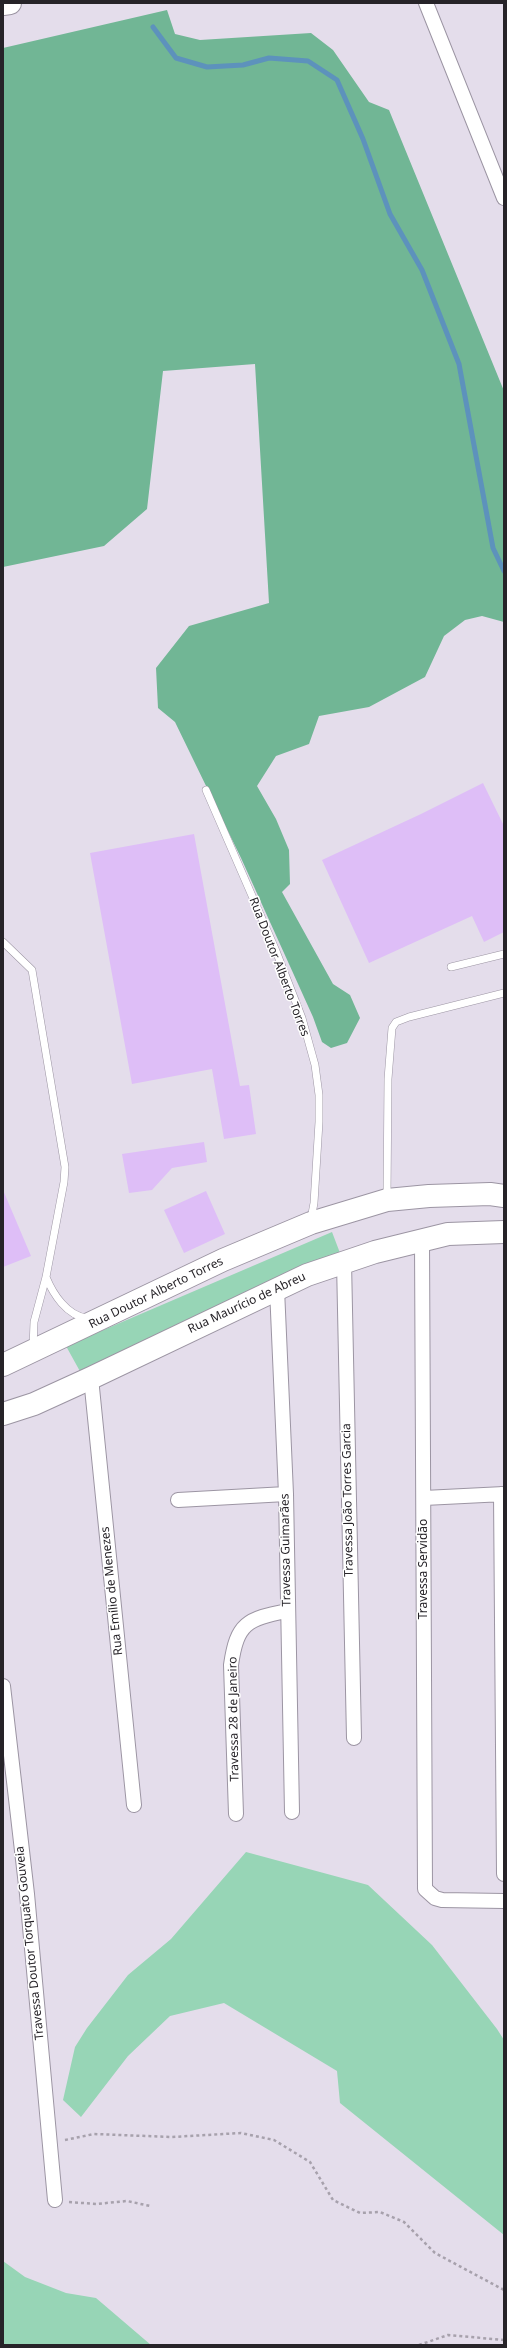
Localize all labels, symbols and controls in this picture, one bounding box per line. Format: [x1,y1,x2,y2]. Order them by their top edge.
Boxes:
street label: Rua Doutor Alberto Torres [246,895,312,1039]
street label: Rua Doutor Alberto Torres [86,1254,226,1332]
street label: Rua Maurício de Abreu [186,1269,308,1337]
street label: Travessa João Torres Garcia [339,1423,357,1577]
street label: Travessa Guimarães [278,1493,294,1607]
street label: Travessa Servidão [417,1519,431,1619]
street label: Rua Emílio de Menezes [98,1526,126,1656]
street label: Travessa 28 de Janeiro [226,1656,242,1782]
street label: Travessa Doutor Torquato Gouveia [13,1845,47,2041]

